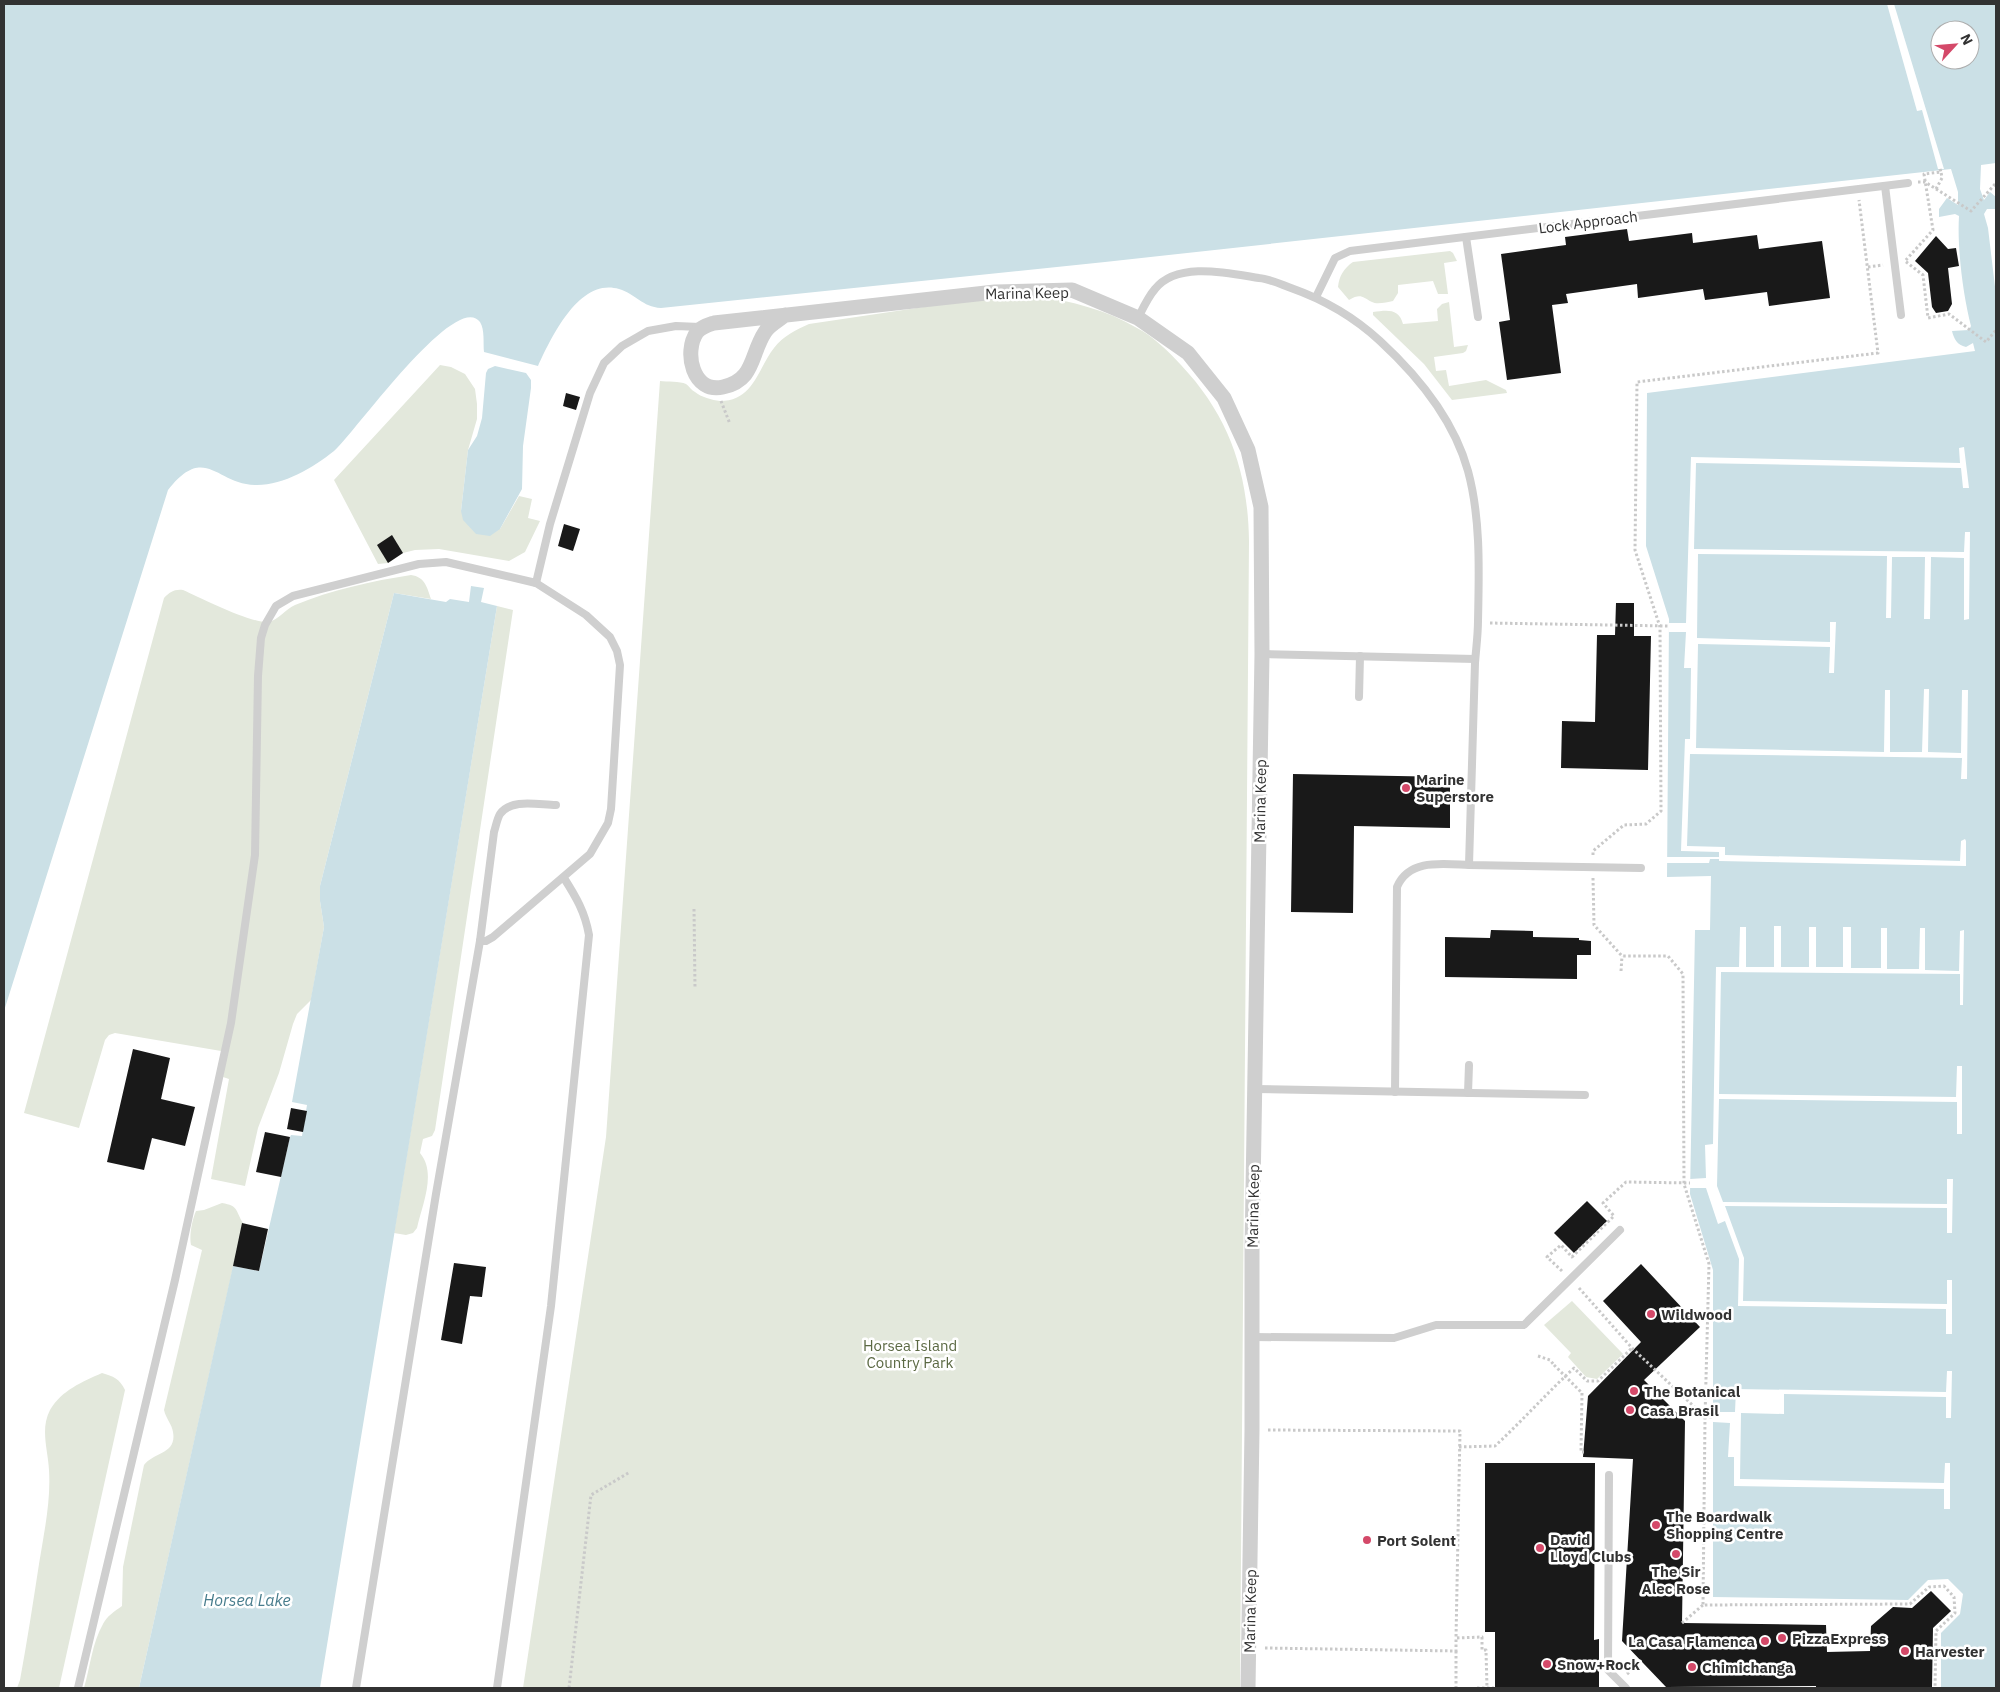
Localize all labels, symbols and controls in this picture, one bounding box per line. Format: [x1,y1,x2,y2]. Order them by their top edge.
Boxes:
north arrow [1930,20,1980,70]
text: N [1956,31,1977,48]
street label: Lock Approach [1537,206,1639,238]
street label: Marina Keep [985,283,1069,303]
street label: Marina Keep [1250,759,1270,843]
place label: Marine Superstore [1416,770,1494,806]
marker: Marine Superstore [1400,782,1412,794]
street label: Marina Keep [1243,1164,1263,1248]
place label: Wildwood [1661,1305,1732,1324]
marker: Wildwood [1645,1308,1657,1320]
park label: Horsea Island Country Park [863,1336,957,1372]
place label: The Botanical [1644,1382,1741,1401]
marker: The Botanical [1628,1385,1640,1397]
place label: Casa Brasil [1640,1401,1719,1420]
marker: Casa Brasil [1624,1404,1636,1416]
place label: The Boardwalk Shopping Centre [1666,1507,1783,1543]
marker: The Boardwalk Shopping Centre [1650,1519,1662,1531]
place label: David Lloyd Clubs [1550,1530,1632,1566]
place label: Port Solent [1377,1531,1456,1550]
marker: Port Solent [1361,1534,1373,1546]
marker: David Lloyd Clubs [1534,1542,1546,1554]
marker: The Sir Alec Rose [1670,1548,1682,1560]
place label: The Sir Alec Rose [1642,1562,1710,1598]
street label: Marina Keep [1240,1569,1260,1653]
water label: Horsea Lake [203,1590,291,1610]
place label: PizzaExpress [1792,1629,1887,1648]
place label: La Casa Flamenca [1628,1632,1755,1651]
marker: PizzaExpress [1776,1632,1788,1644]
marker: La Casa Flamenca [1759,1635,1771,1647]
place label: Harvester [1915,1642,1985,1661]
marker: Harvester [1899,1645,1911,1657]
place label: Snow+Rock [1557,1655,1640,1674]
marker: Snow+Rock [1541,1658,1553,1670]
place label: Chimichanga [1702,1658,1794,1677]
marker: Chimichanga [1686,1661,1698,1673]

